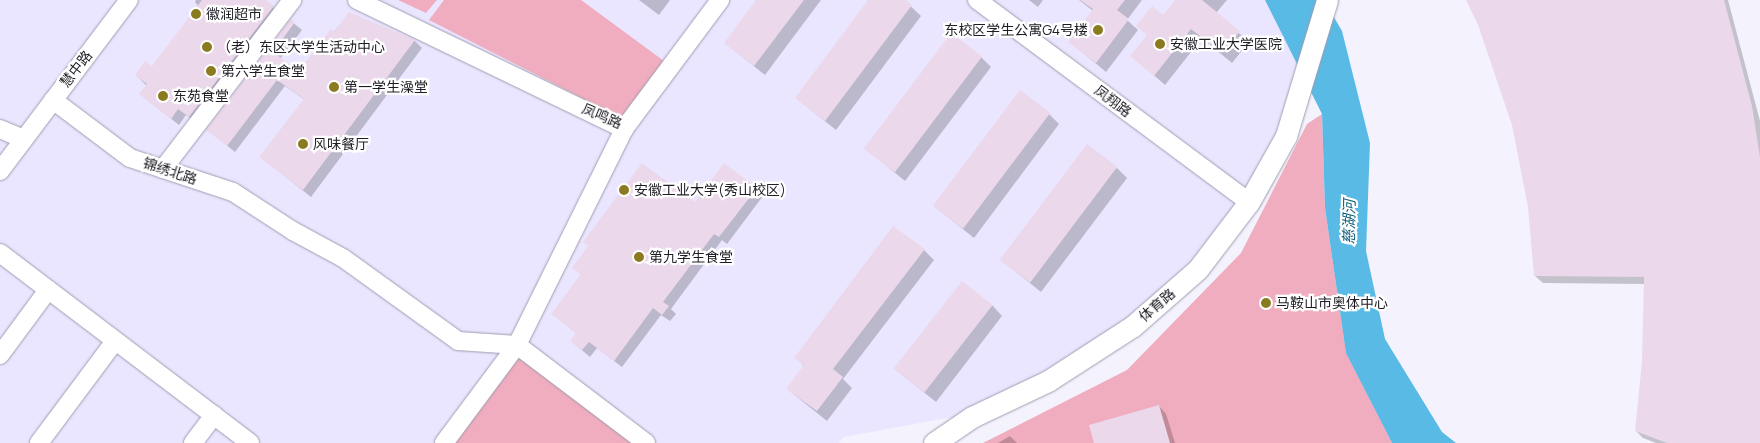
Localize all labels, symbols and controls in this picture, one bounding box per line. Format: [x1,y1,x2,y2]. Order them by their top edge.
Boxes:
place label: 徽润超市 [206,6,262,22]
marker: 徽润超市 [190,8,202,20]
place label: 东校区学生公寓G4号楼 [944,22,1088,38]
marker: 东校区学生公寓G4号楼 [1092,24,1104,36]
place label: 安徽工业大学医院 [1170,36,1282,52]
marker: 安徽工业大学医院 [1154,38,1166,50]
place label: （老）东区大学生活动中心 [217,39,385,55]
marker: （老）东区大学生活动中心 [201,41,213,53]
street label: 慧中路 [56,47,96,91]
place label: 第六学生食堂 [221,63,305,79]
marker: 第六学生食堂 [205,65,217,77]
place label: 第一学生澡堂 [344,79,428,95]
marker: 第一学生澡堂 [328,81,340,93]
street label: 凤翔路 [1091,82,1135,120]
place label: 东苑食堂 [173,88,229,104]
marker: 东苑食堂 [157,90,169,102]
street label: 凤鸣路 [579,100,625,132]
place label: 风味餐厅 [313,136,369,152]
marker: 风味餐厅 [297,138,309,150]
street label: 锦绣北路 [141,154,199,188]
place label: 安徽工业大学(秀山校区) [634,182,786,198]
marker: 安徽工业大学(秀山校区) [618,184,630,196]
water label: 慈湖河 [1340,199,1358,245]
place label: 第九学生食堂 [649,249,733,265]
marker: 第九学生食堂 [633,251,645,263]
street label: 体育路 [1136,285,1178,325]
place label: 马鞍山市奥体中心 [1276,295,1388,311]
marker: 马鞍山市奥体中心 [1260,297,1272,309]

